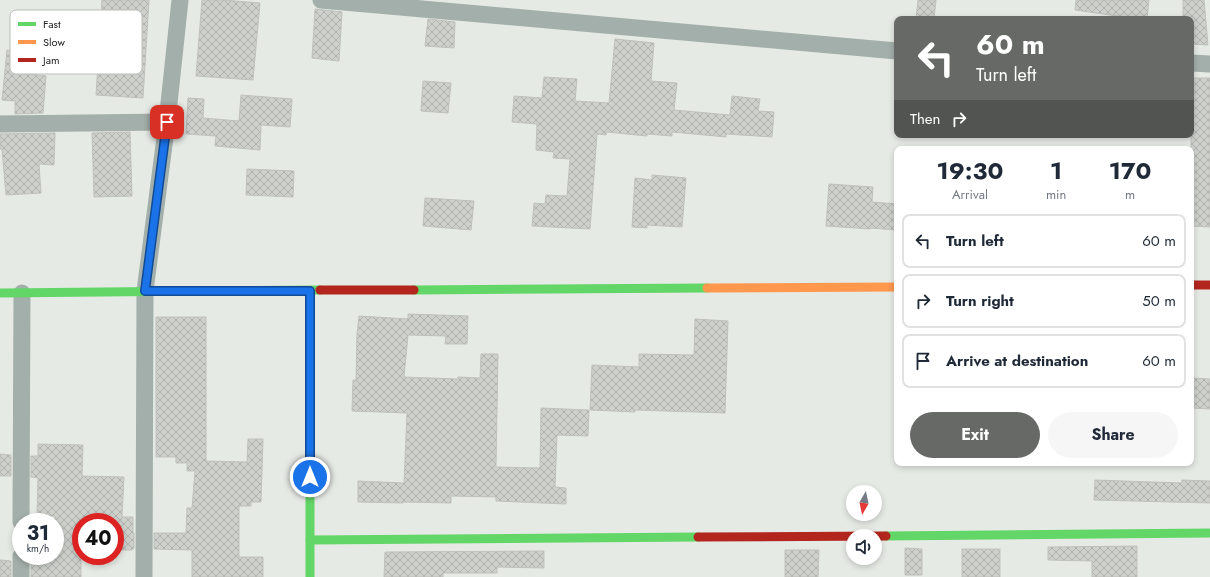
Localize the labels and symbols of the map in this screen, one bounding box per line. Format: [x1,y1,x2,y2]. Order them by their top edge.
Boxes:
legend [10,10,142,74]
text: Fast [43,16,61,32]
text: Slow [43,34,65,50]
text: Jam [41,52,60,68]
pin [150,105,184,139]
position arrow [289,456,331,498]
north arrow [846,485,882,521]
speed limit sign: 40 [72,513,124,565]

